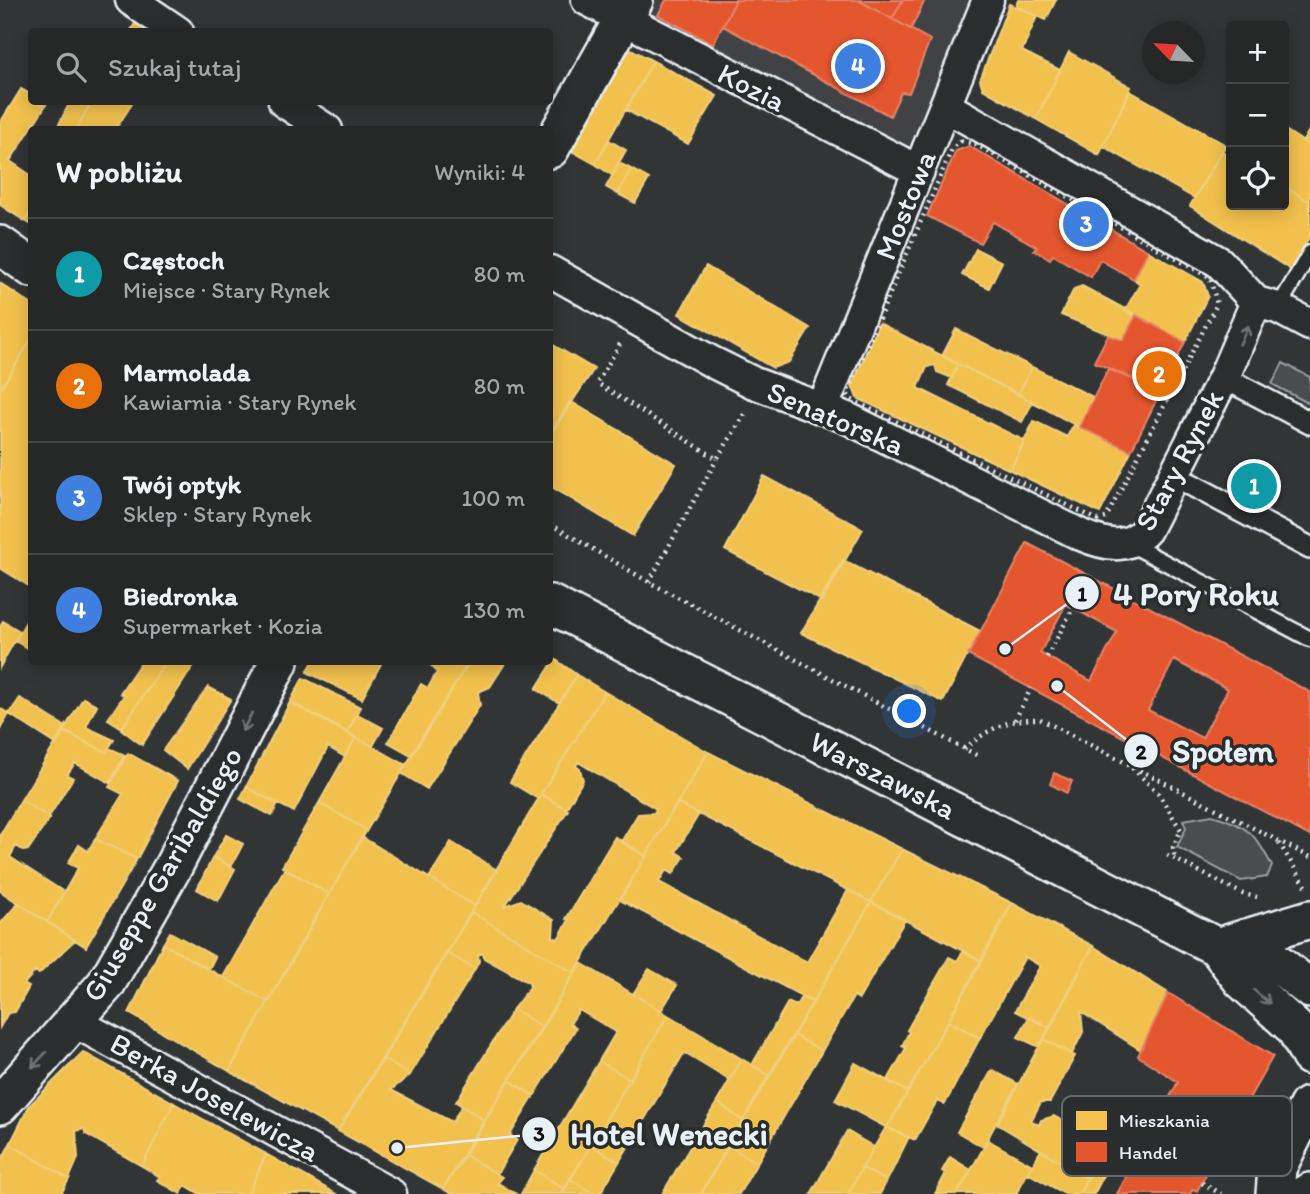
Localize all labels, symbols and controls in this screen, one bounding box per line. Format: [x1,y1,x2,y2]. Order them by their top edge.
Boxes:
north arrow [1142,21,1205,84]
map controls [1226,21,1289,210]
button: + [1226,21,1289,84]
search box [28,28,553,105]
pin: 4 [835,40,881,92]
icon: search [52,48,90,86]
text: Szukaj tutaj [108,51,241,83]
street label: Kozia [712,54,793,120]
button: − [1226,84,1289,147]
street label: Mostowa [866,144,944,265]
button: locate [1226,147,1289,210]
text: W pobliżu [56,153,182,190]
text: Wyniki: 4 [434,158,525,186]
pin: 3 [1063,198,1109,250]
text: Częstoch [123,244,224,276]
text: 1 [74,260,84,288]
text: 80 m [474,260,525,288]
text: Miejsce · Stary Rynek [123,276,330,304]
one-way arrow [1237,325,1251,346]
pin: 2 [1136,348,1182,400]
text: Marmolada [123,356,250,388]
text: 2 [73,372,85,400]
text: 80 m [474,372,525,400]
street label: Senatorska [762,373,911,464]
street label: Stary Rynek [1126,383,1232,537]
text: Kawiarnia · Stary Rynek [123,388,356,416]
pin: 1 [1231,460,1277,512]
text: Twój optyk [123,468,241,500]
text: 3 [73,484,85,512]
text: 100 m [461,484,525,512]
text: Sklep · Stary Rynek [123,500,312,528]
callout: 4 Pory Roku [1065,567,1293,620]
text: 4 Pory Roku [1113,575,1279,613]
text: Biedronka [123,580,238,612]
text: 1 [1077,581,1087,606]
text: 4 [72,596,86,624]
text: 130 m [463,596,525,624]
text: Supermarket · Kozia [123,612,323,640]
your location [892,694,926,728]
one-way arrow [240,711,254,732]
street label: Warszawska [804,722,963,828]
callout: Społem [1123,725,1288,778]
text: Społem [1172,732,1274,770]
text: 2 [1135,739,1147,764]
street label: Giuseppe Garibaldiego [74,740,250,1008]
one-way arrow [1253,990,1271,1005]
street label: Berka Joselewicza [104,1024,326,1170]
one-way arrow [31,1051,48,1068]
legend [1062,1096,1292,1176]
callout: Hotel Wenecki [522,1107,781,1160]
text: Mieszkania [1119,1109,1210,1132]
text: Hotel Wenecki [570,1115,768,1153]
text: 3 [533,1121,545,1146]
text: Handel [1119,1141,1178,1164]

